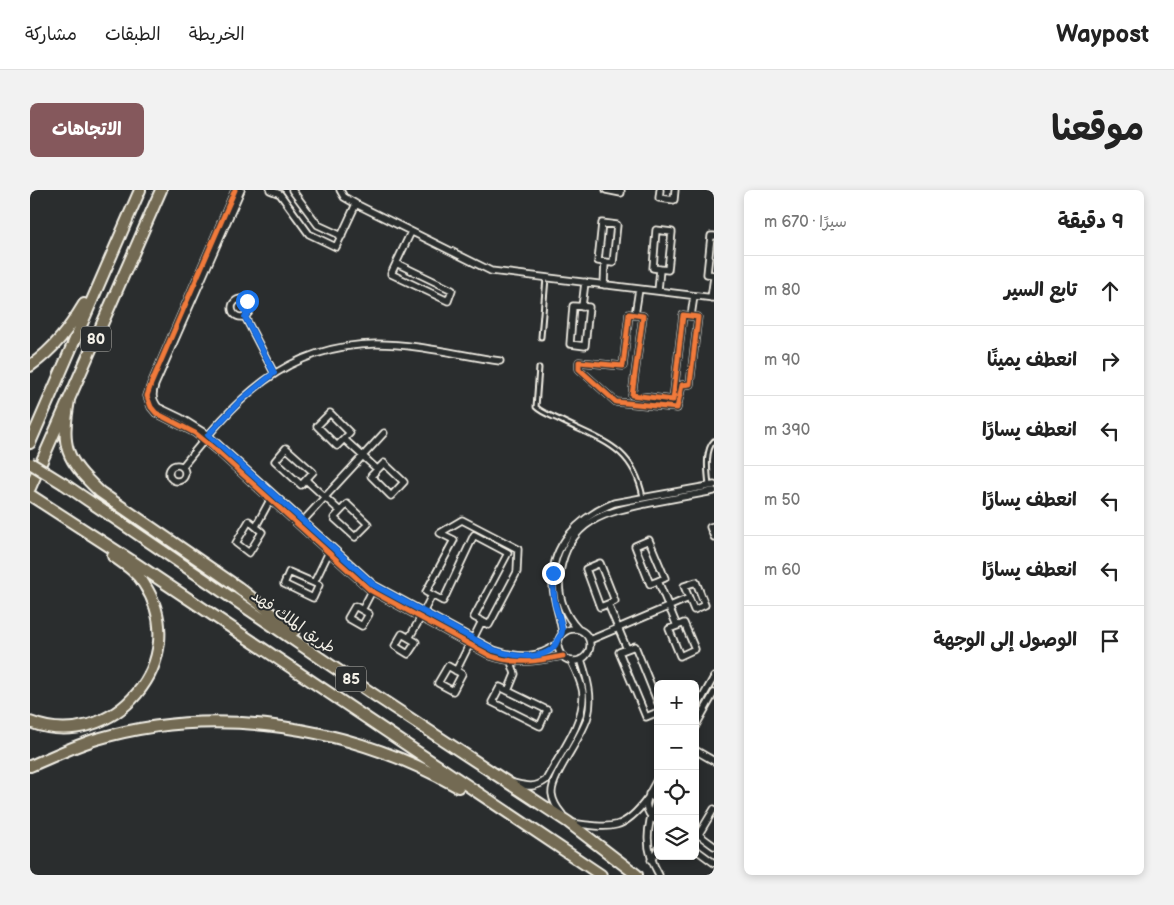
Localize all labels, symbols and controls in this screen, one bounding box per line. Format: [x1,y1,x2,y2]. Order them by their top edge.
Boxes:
text: Waypost [1056,20,1149,49]
text: مشاركة [25,24,77,45]
text: الطبقات [105,24,161,45]
text: الخريطة [189,24,245,45]
button: الاتجاهات [30,103,144,157]
text: موقعنا [1051,108,1144,151]
text: 9 دقيقة [1058,209,1124,234]
text: سيرًا · 670 m [764,213,847,232]
icon: ahead [1096,277,1124,305]
text: تابع السير [1004,279,1077,302]
text: 80 m [764,281,800,300]
route start [236,290,259,313]
road number: 80 [81,326,111,352]
icon: right [1096,347,1124,375]
text: انعطف يمينًا [987,349,1077,372]
text: 90 m [764,351,800,370]
icon: left [1096,417,1124,445]
text: انعطف يسارًا [982,419,1077,442]
text: 390 m [764,421,810,440]
icon: left [1096,487,1124,515]
text: انعطف يسارًا [982,489,1077,512]
text: 50 m [764,491,800,510]
icon: left [1096,557,1124,585]
text: انعطف يسارًا [982,559,1077,582]
text: 60 m [764,561,801,580]
route end [542,562,565,585]
street label: طريق الملك فهد [247,586,339,658]
icon: arrive [1096,627,1124,655]
text: الوصول إلى الوجهة [933,629,1077,652]
road number: 85 [336,666,366,692]
map controls [654,680,699,860]
button: + [654,680,699,725]
button: − [654,725,699,770]
button: locate [654,770,699,815]
button: layers [654,815,699,860]

